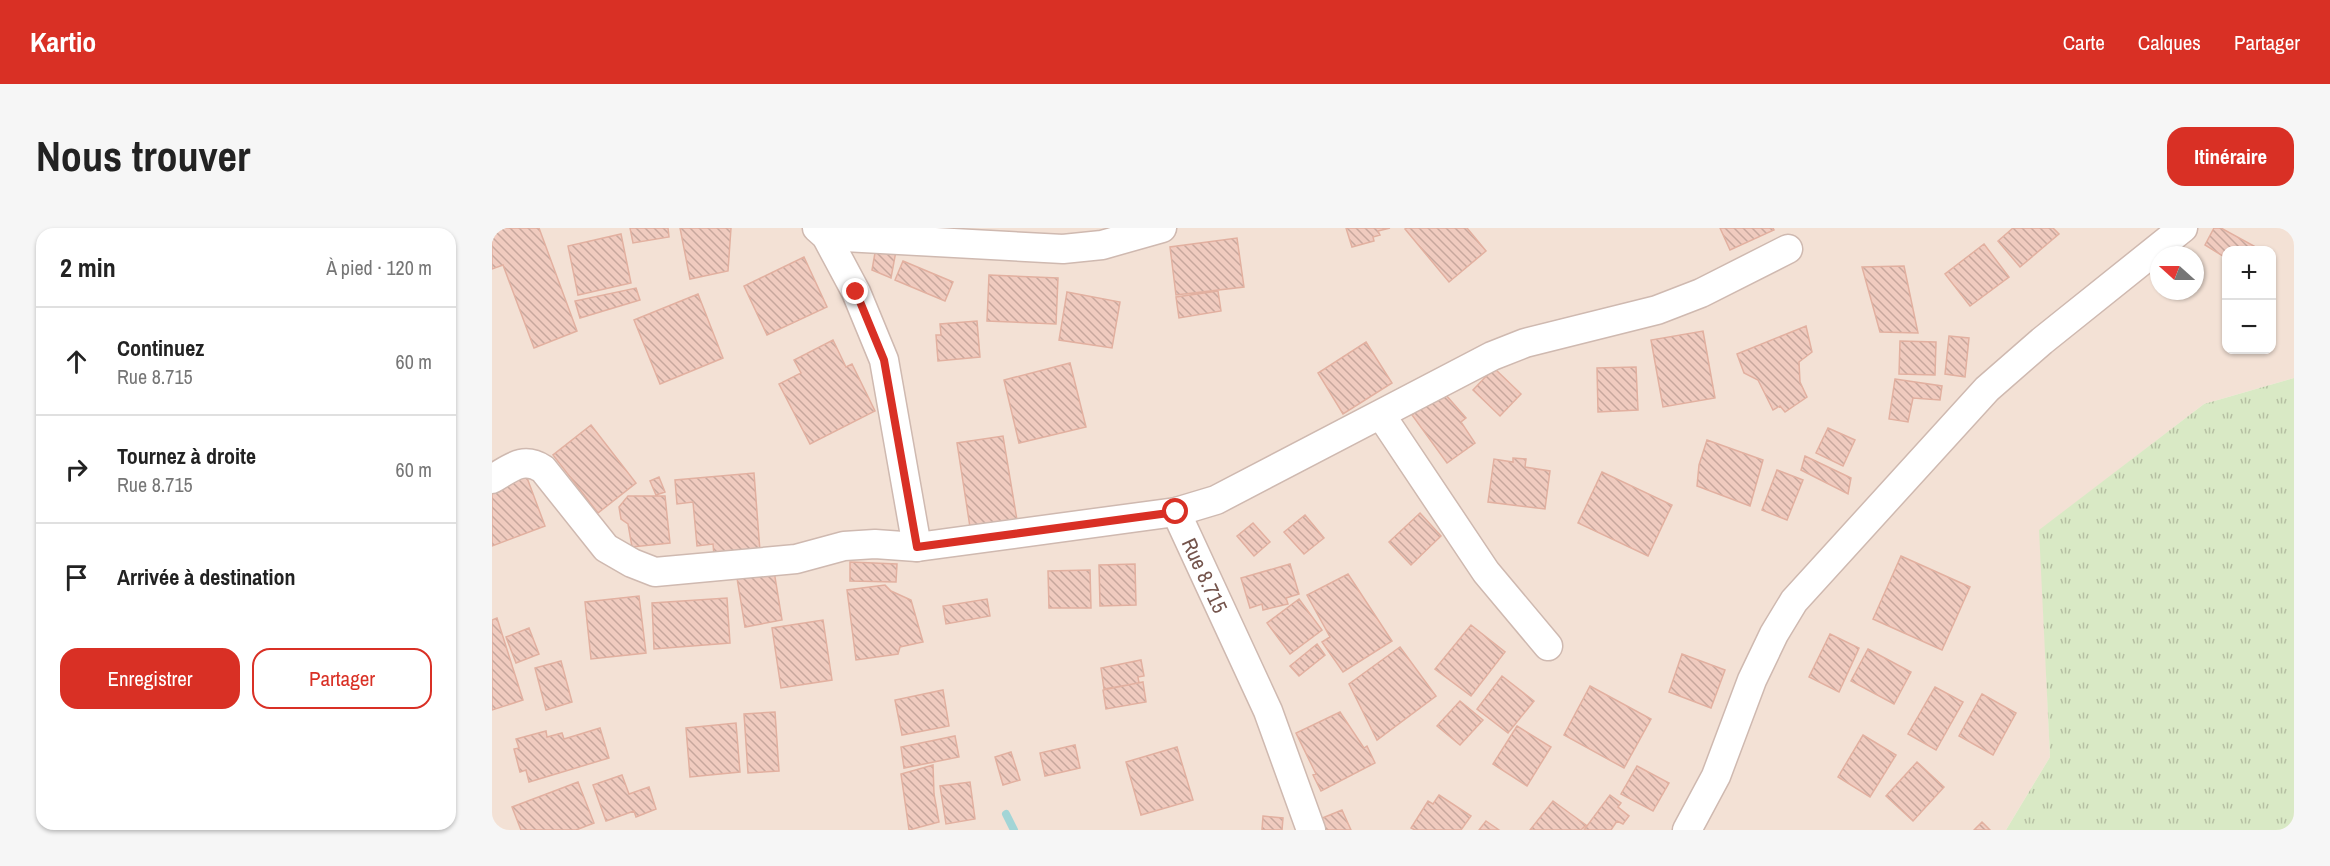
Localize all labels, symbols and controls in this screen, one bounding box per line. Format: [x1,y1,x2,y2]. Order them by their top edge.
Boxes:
text: Kartio [30,23,96,61]
text: Carte [2063,28,2105,57]
text: Calques [2138,28,2201,57]
text: Partager [2234,28,2300,57]
button: Itinéraire [2167,127,2294,186]
text: Nous trouver [36,128,250,184]
north arrow [2150,246,2204,300]
map controls [2222,246,2276,354]
button: + [2222,246,2276,300]
text: 2 min [60,250,116,285]
text: À pied · 120 m [326,254,432,281]
route end [842,278,868,304]
button: − [2222,300,2276,354]
text: Continuez [117,333,204,363]
icon: ahead [60,345,93,378]
text: 60 m [396,348,432,375]
text: Rue 8.715 [117,363,193,390]
text: Tournez à droite [117,441,256,471]
icon: right [60,453,93,486]
text: 60 m [396,456,432,483]
text: Rue 8.715 [117,471,193,498]
route start [1162,498,1188,524]
street label: Rue 8.715 [1175,533,1235,617]
icon: arrive [60,561,93,594]
text: Arrivée à destination [117,562,295,592]
button: Enregistrer [60,648,240,709]
button: Partager [252,648,432,709]

